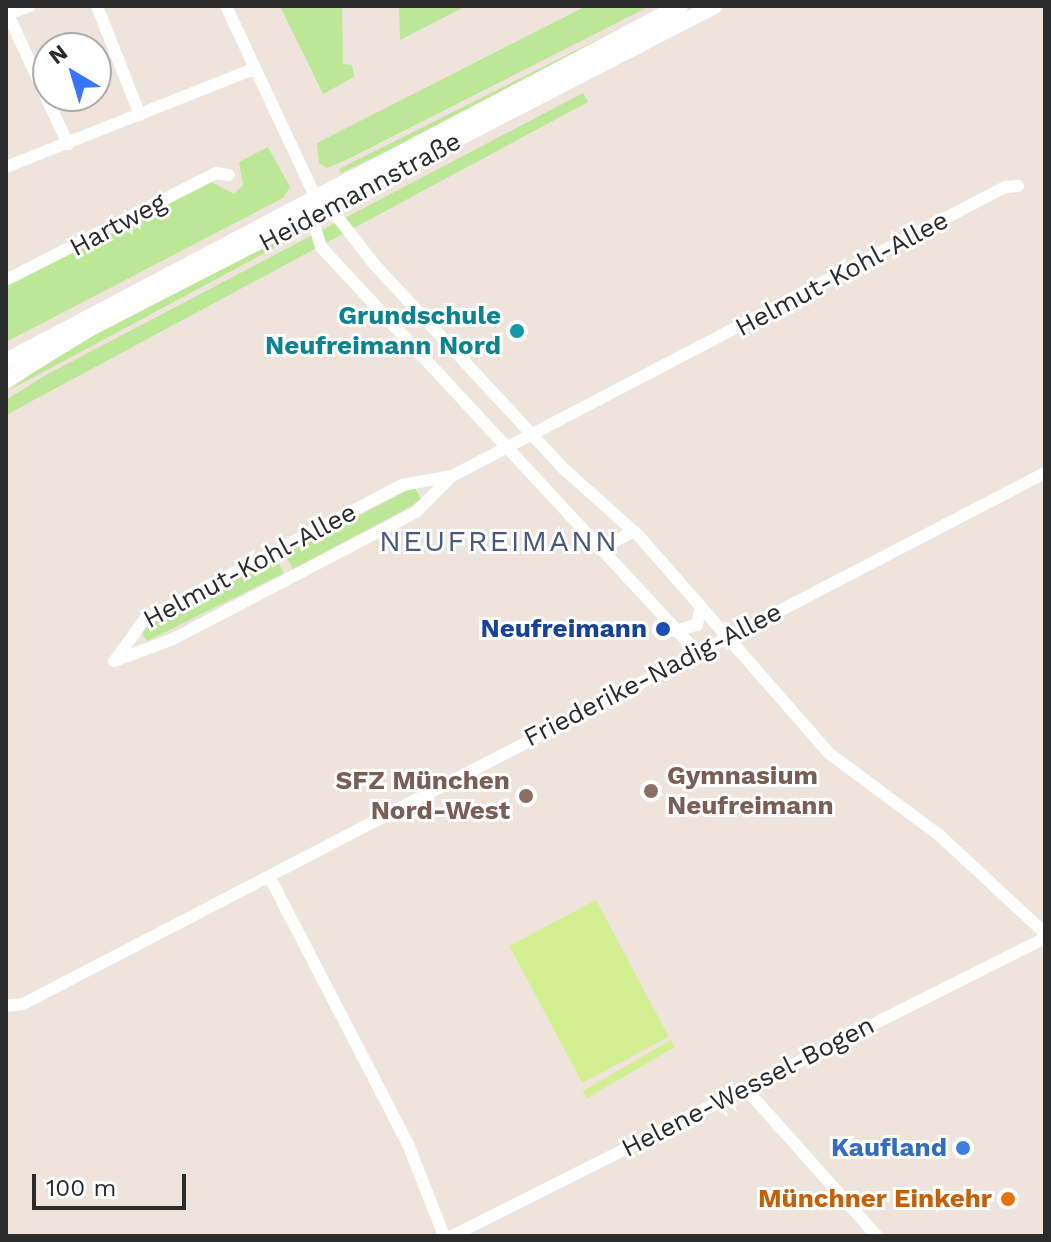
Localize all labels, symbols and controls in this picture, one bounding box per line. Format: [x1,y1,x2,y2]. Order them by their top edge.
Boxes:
north arrow [32,32,112,112]
text: N [44,39,72,69]
street label: Heidemannstraße [254,126,466,258]
street label: Hartweg [65,187,171,263]
street label: Helmut-Kohl-Allee [730,205,954,343]
place label: Grundschule Neufreimann Nord [265,300,501,362]
marker: Grundschule Neufreimann Nord [508,322,526,340]
street label: Helmut-Kohl-Allee [138,497,362,635]
district label: NEUFREIMANN [379,523,619,559]
street label: Friederike-Nadig-Allee [519,596,787,754]
place label: Neufreimann [480,613,647,645]
marker: Neufreimann [654,620,672,638]
place label: Gymnasium Neufreimann [667,760,834,822]
place label: SFZ München Nord-West [336,765,510,826]
marker: Gymnasium Neufreimann [642,782,660,800]
marker: SFZ München Nord-West [517,787,535,805]
street label: Helene-Wessel-Bogen [616,1010,880,1164]
place label: Kaufland [831,1132,947,1164]
marker: Kaufland [954,1139,972,1157]
scale bar [36,1158,190,1208]
text: 100 m [46,1174,116,1202]
place label: Münchner Einkehr [758,1183,992,1215]
marker: Münchner Einkehr [999,1190,1017,1208]

